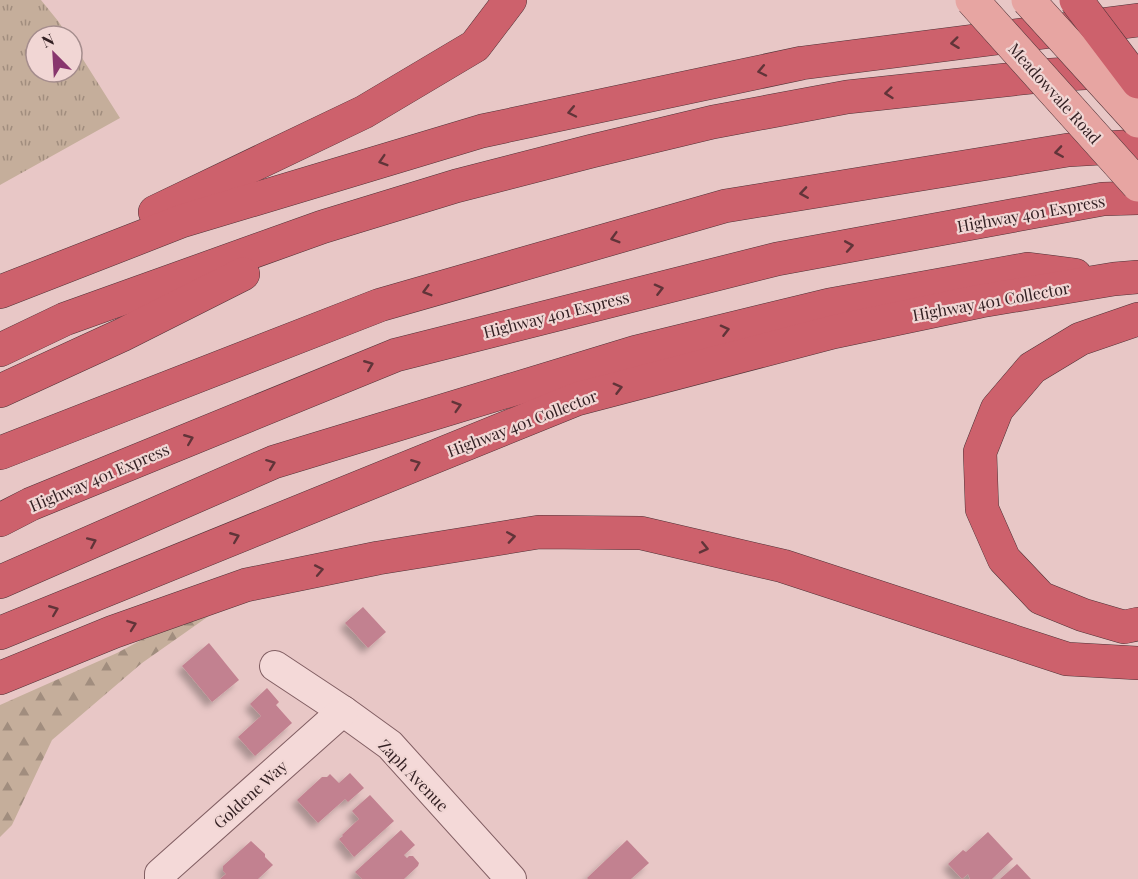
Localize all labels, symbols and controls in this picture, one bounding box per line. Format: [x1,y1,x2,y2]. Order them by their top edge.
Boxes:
north arrow [24,24,84,84]
text: N [38,28,58,52]
one-way arrow [950,37,960,49]
street label: Meadowvale Road [1004,38,1106,148]
one-way arrow [757,64,767,77]
one-way arrow [884,86,893,99]
one-way arrow [567,105,577,118]
one-way arrow [1054,145,1064,158]
one-way arrow [378,154,389,166]
one-way arrow [799,187,809,199]
street label: Highway 401 Express [955,190,1107,236]
one-way arrow [610,231,620,243]
one-way arrow [844,240,854,253]
street label: Highway 401 Collector [911,277,1071,325]
one-way arrow [654,283,664,296]
one-way arrow [422,284,433,296]
street label: Highway 401 Express [481,286,631,342]
one-way arrow [720,325,730,338]
one-way arrow [363,360,374,372]
one-way arrow [612,383,622,396]
street label: Highway 401 Collector [444,385,600,461]
one-way arrow [451,401,462,414]
one-way arrow [183,434,194,446]
street label: Highway 401 Express [26,438,172,516]
one-way arrow [265,459,276,471]
one-way arrow [409,459,420,471]
one-way arrow [506,531,516,544]
one-way arrow [228,532,239,544]
one-way arrow [86,537,97,549]
one-way arrow [699,540,709,553]
one-way arrow [314,564,324,577]
one-way arrow [48,605,59,617]
one-way arrow [127,620,137,633]
street label: Zaph Avenue [374,734,454,816]
street label: Goldene Way [209,755,291,833]

